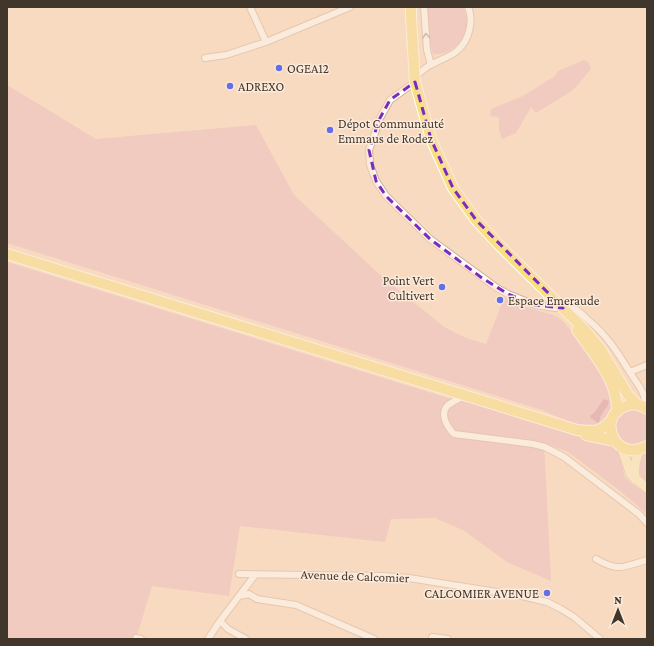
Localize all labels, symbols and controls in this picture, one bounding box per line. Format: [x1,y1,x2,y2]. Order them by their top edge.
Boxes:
one-way arrow [422,33,431,39]
place label: OGEA12 [287,61,329,76]
marker: OGEA12 [274,63,284,73]
place label: ADREXO [238,79,284,94]
marker: ADREXO [225,81,235,91]
place label: Dépot Communauté Emmaus de Rodez [338,116,444,146]
marker: Dépot Communauté Emmaus de Rodez [325,125,335,135]
place label: Point Vert Cultivert [383,273,435,303]
marker: Point Vert Cultivert [437,282,447,292]
place label: Espace Emeraude [508,293,600,308]
marker: Espace Emeraude [495,295,505,305]
street label: Avenue de Calcomier [300,567,410,585]
place label: CALCOMIER AVENUE [424,586,539,601]
marker: CALCOMIER AVENUE [542,588,552,598]
north arrow [598,590,638,630]
text: N [614,594,622,606]

